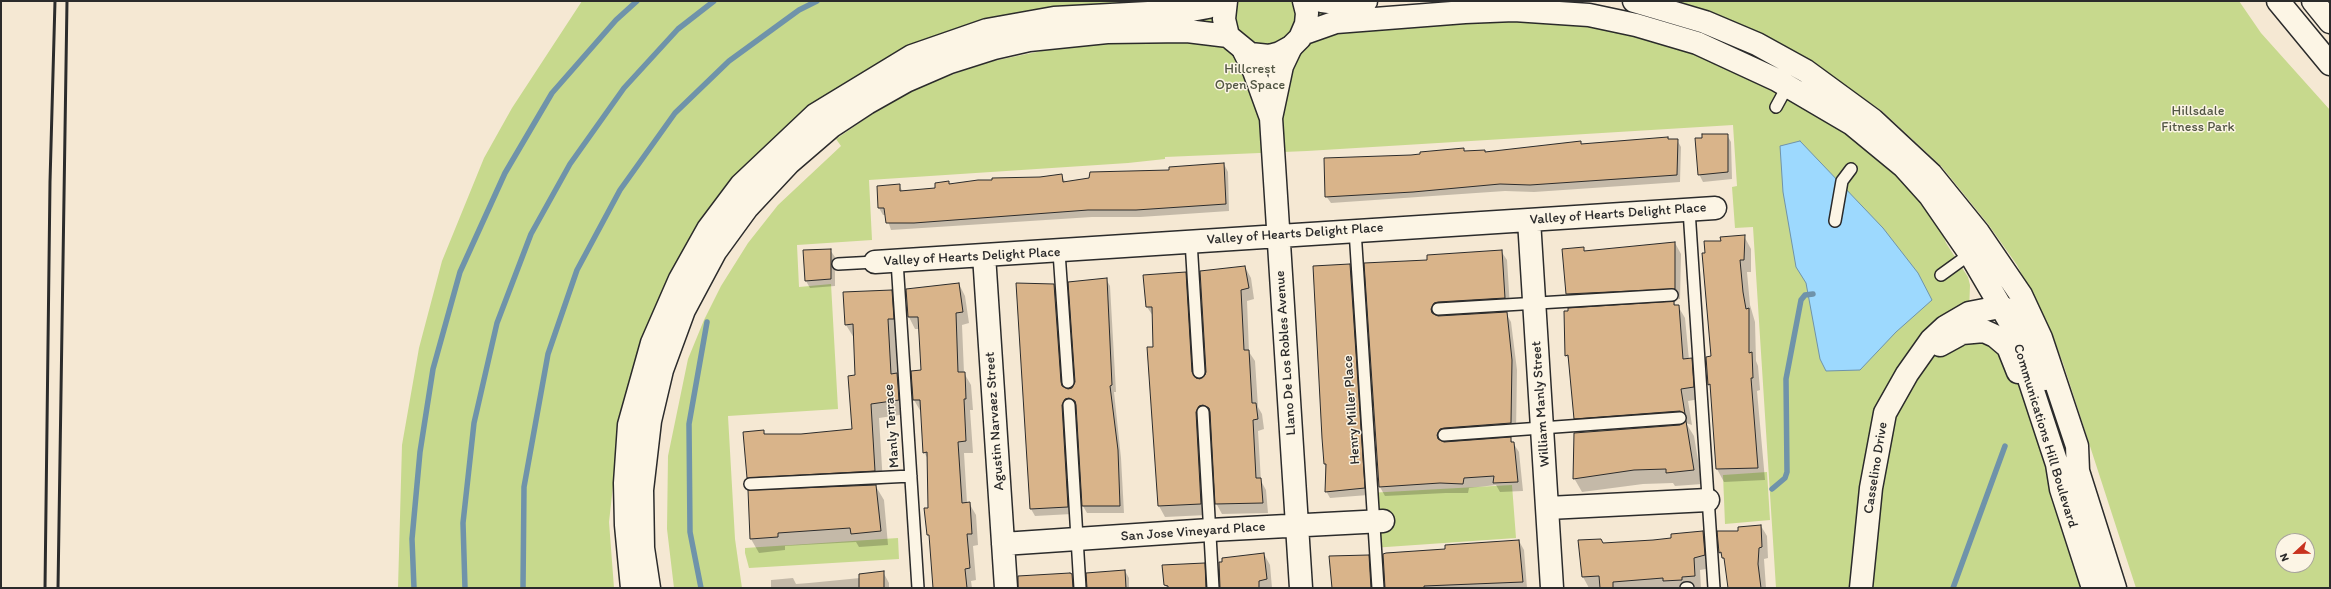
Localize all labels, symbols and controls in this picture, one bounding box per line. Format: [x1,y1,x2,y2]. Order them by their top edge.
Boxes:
park label: Hillcrest Open Space [1215,61,1285,94]
park label: Hillsdale Fitness Park [2161,103,2235,136]
street label: Valley of Hearts Delight Place [1529,199,1707,229]
street label: Valley of Hearts Delight Place [1206,219,1384,249]
street label: Valley of Hearts Delight Place [883,244,1061,270]
street label: Llano De Los Robles Avenue [1272,270,1300,436]
street label: William Manly Street [1528,340,1554,468]
street label: Communications Hill Boulevard [2009,342,2081,530]
street label: Agustin Narvaez Street [982,351,1008,491]
street label: Henry Miller Place [1340,355,1364,465]
street label: Manly Terrace [881,383,903,469]
street label: Casselino Drive [1860,421,1892,515]
street label: San Jose Vineyard Place [1120,519,1266,545]
north arrow [2275,533,2315,573]
text: N [2277,551,2292,563]

